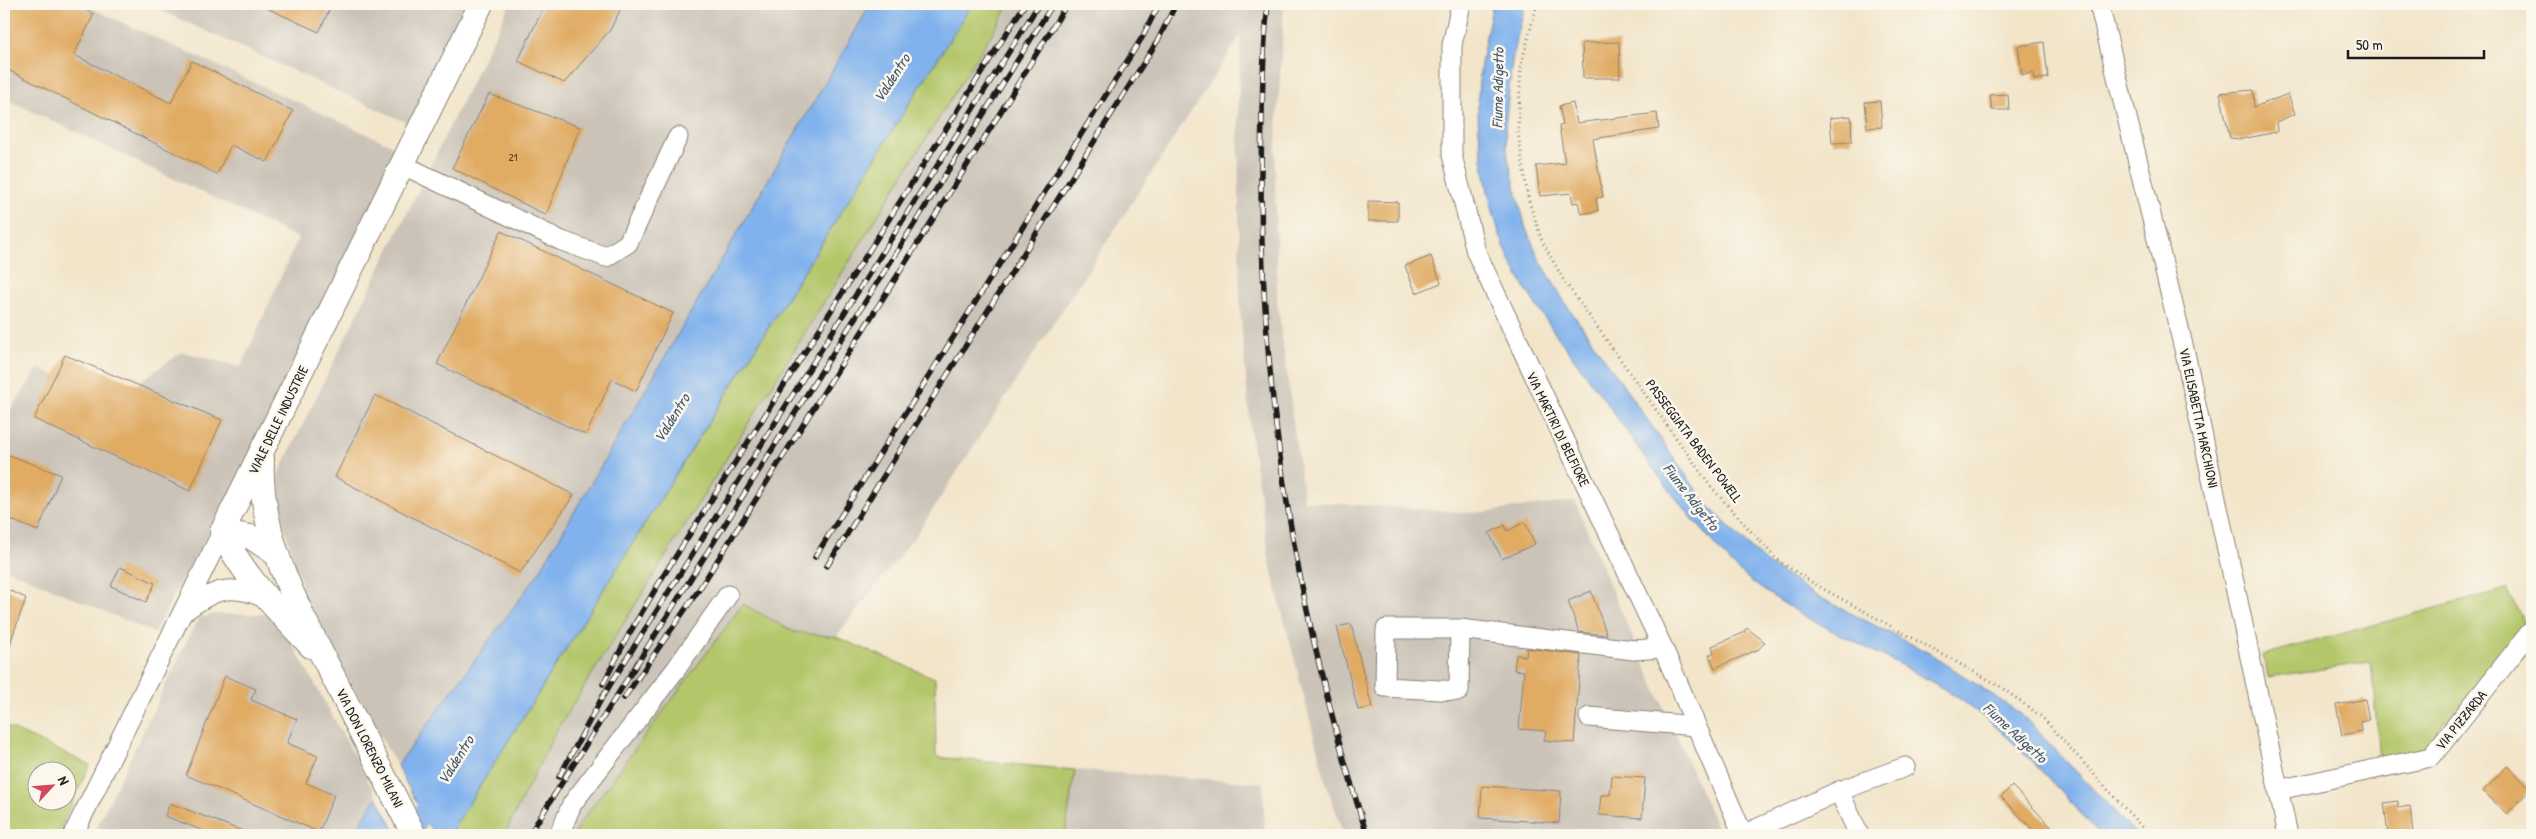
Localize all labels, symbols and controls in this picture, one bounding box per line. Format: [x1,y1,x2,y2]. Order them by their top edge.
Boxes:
scale bar [2348,28,2485,60]
text: 50 m [2356,34,2383,55]
water label: Fiume Adigetto [1486,47,1509,128]
water label: Valdentro [868,49,916,106]
house number: 21 [508,150,518,164]
street label: VIA ELISABETTA MARCHIONI [2175,346,2224,490]
street label: VIALE DELLE INDUSTRIE [243,362,312,478]
street label: VIA MARTIRI DI BELFIORE [1522,368,1595,490]
street label: PASSEGGIATA BADEN POWELL [1642,375,1747,506]
water label: Valdentro [648,389,695,446]
water label: Fiume Adigetto [1658,459,1725,535]
street label: VIA DON LORENZO MILANI [332,685,409,811]
street label: VIA PIZZARDA [2431,686,2491,754]
water label: Fiume Adigetto [1979,698,2053,768]
water label: Valdentro [432,731,479,788]
north arrow [28,762,78,812]
text: N [54,773,75,788]

